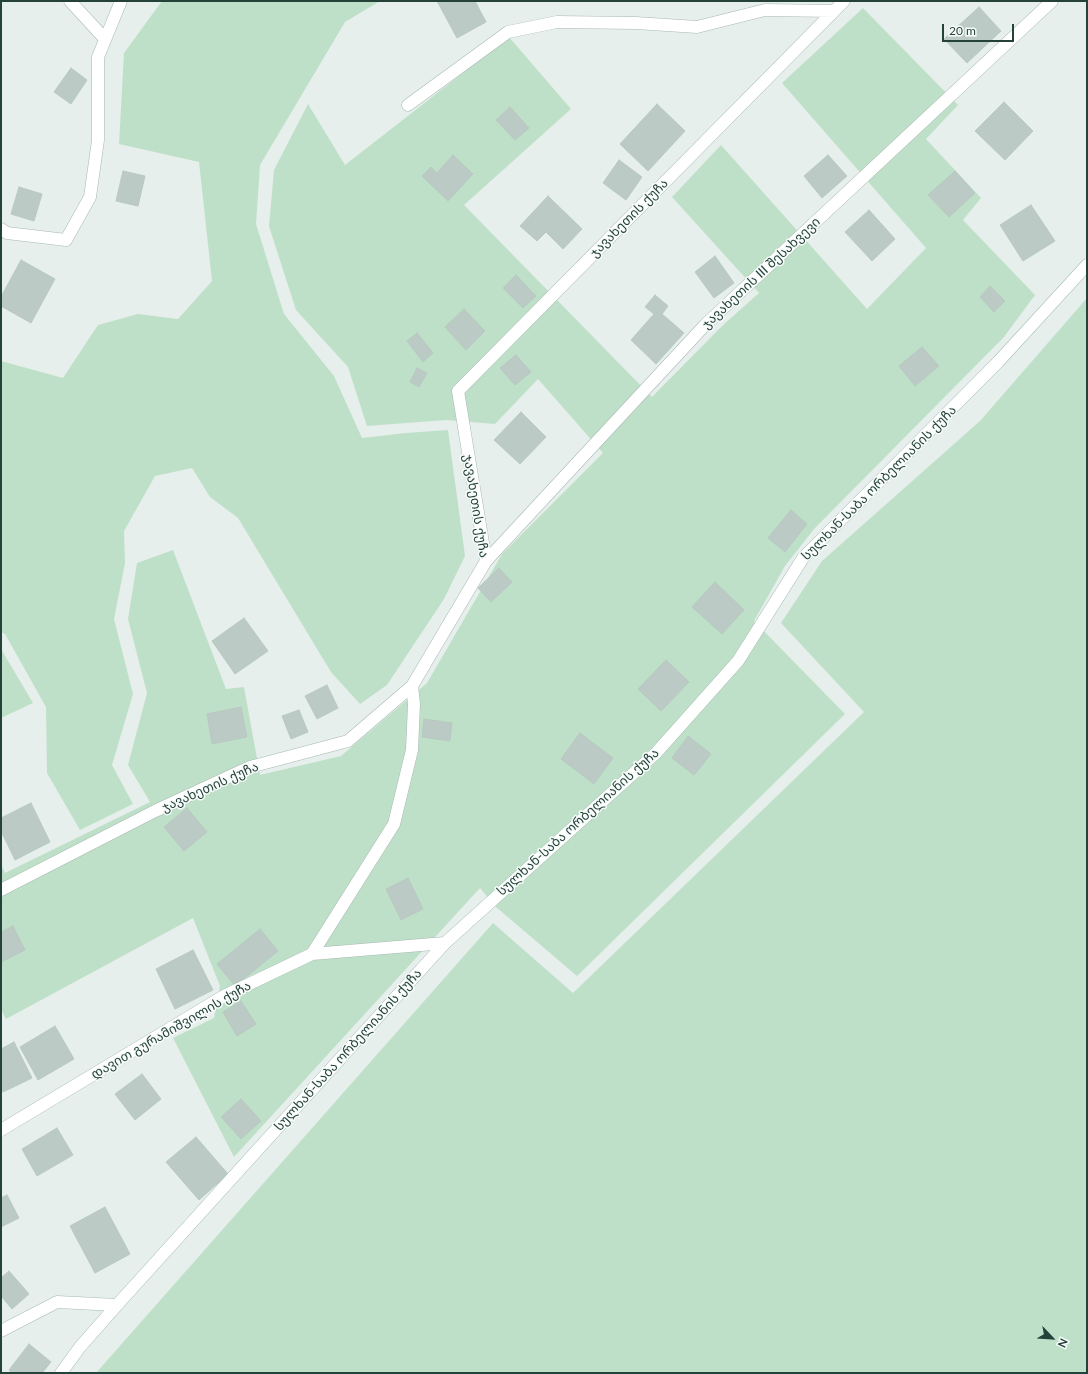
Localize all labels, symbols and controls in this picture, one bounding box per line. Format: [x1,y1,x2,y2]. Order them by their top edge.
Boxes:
scale bar [944,16,1016,42]
text: 20 m [949,23,976,38]
street label: ჯავახეთის ქუჩა [587,176,671,260]
street label: ჯავახეთის III შესახვევი [699,214,823,332]
street label: სულხან-საბა ორბელიანის ქუჩა [798,402,960,564]
street label: ჯავახეთის ქუჩა [460,453,492,559]
street label: სულხან-საბა ორბელიანის ქუჩა [494,745,662,899]
street label: ჯავახეთის ქუჩა [159,759,261,815]
street label: სულხან-საბა ორბელიანის ქუჩა [271,966,425,1134]
street label: დავით გურამიშვილის ქუჩა [88,978,254,1082]
north arrow [1032,1318,1072,1358]
text: N [1056,1337,1071,1350]

